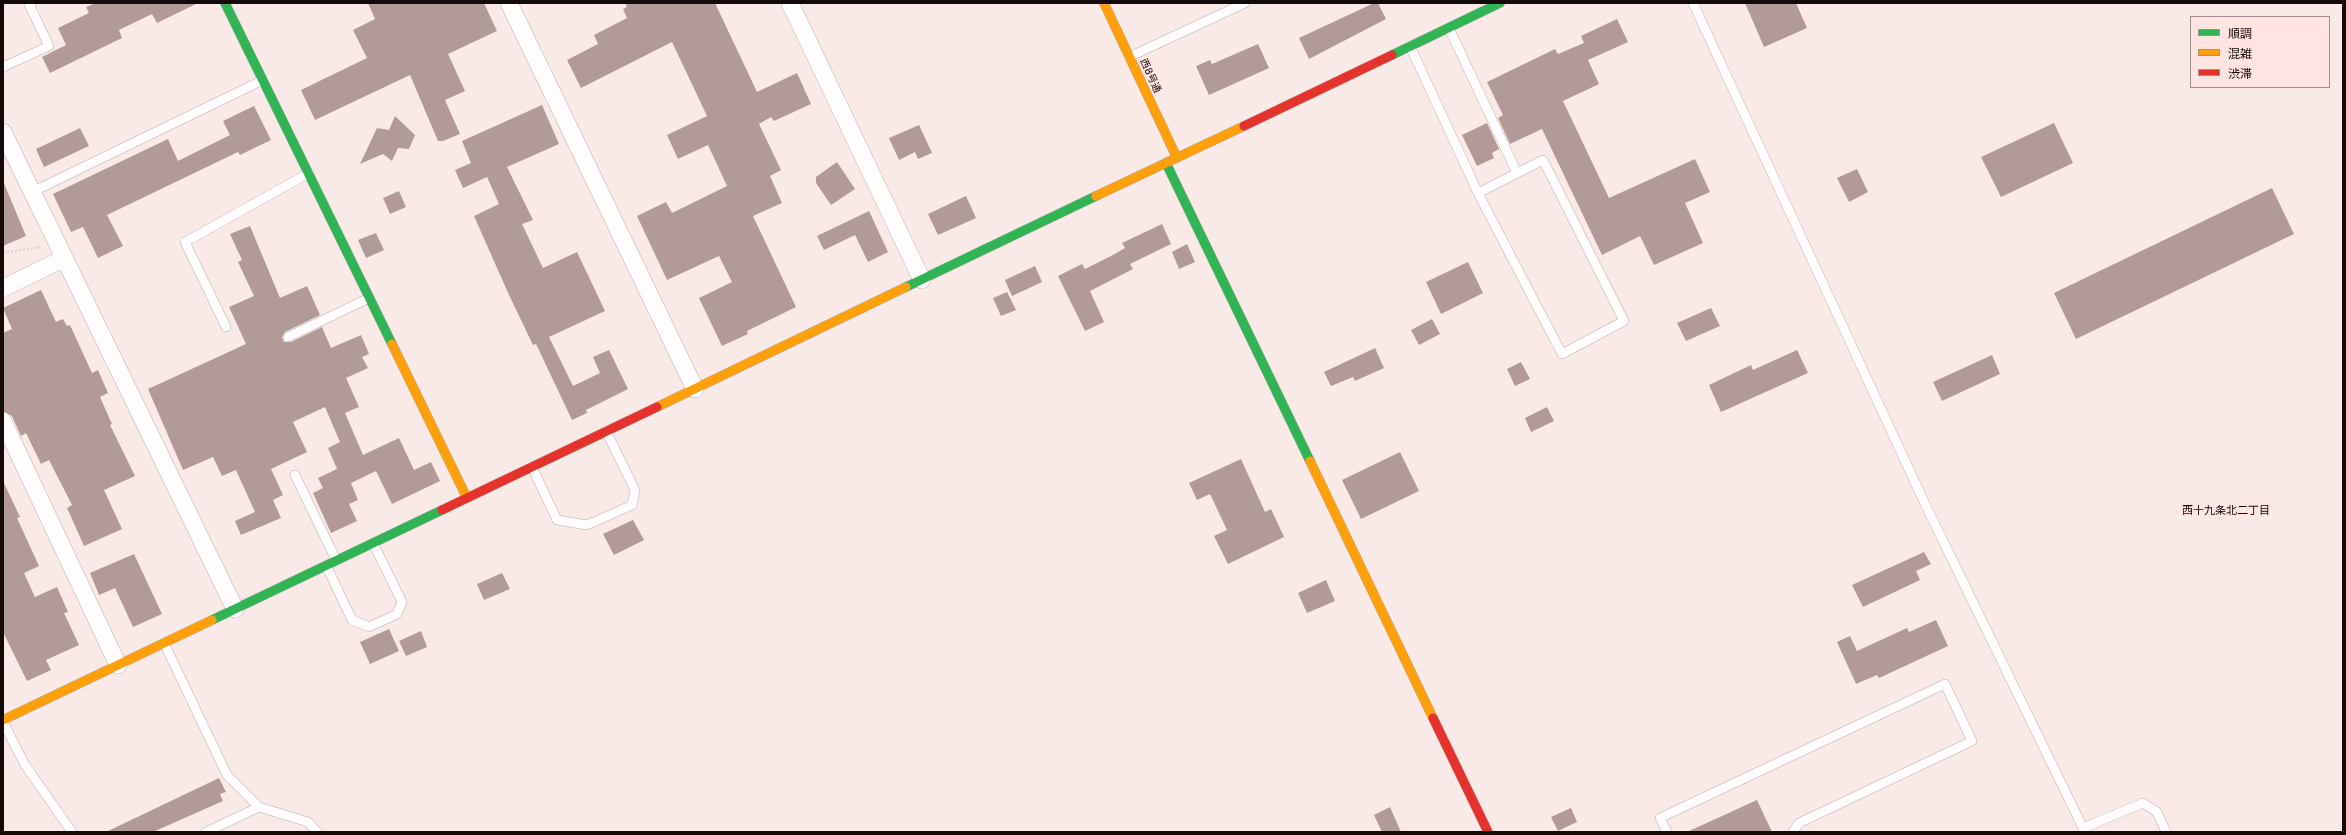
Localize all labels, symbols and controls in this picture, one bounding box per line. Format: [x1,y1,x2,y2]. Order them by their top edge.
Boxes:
legend [2190,16,2330,88]
text: 順調 [2228,27,2252,41]
text: 混雑 [2228,47,2252,61]
street label: 西8号通 [1137,57,1163,95]
text: 渋滞 [2228,67,2252,81]
district label: 西十九条北二丁目 [2182,504,2270,518]

